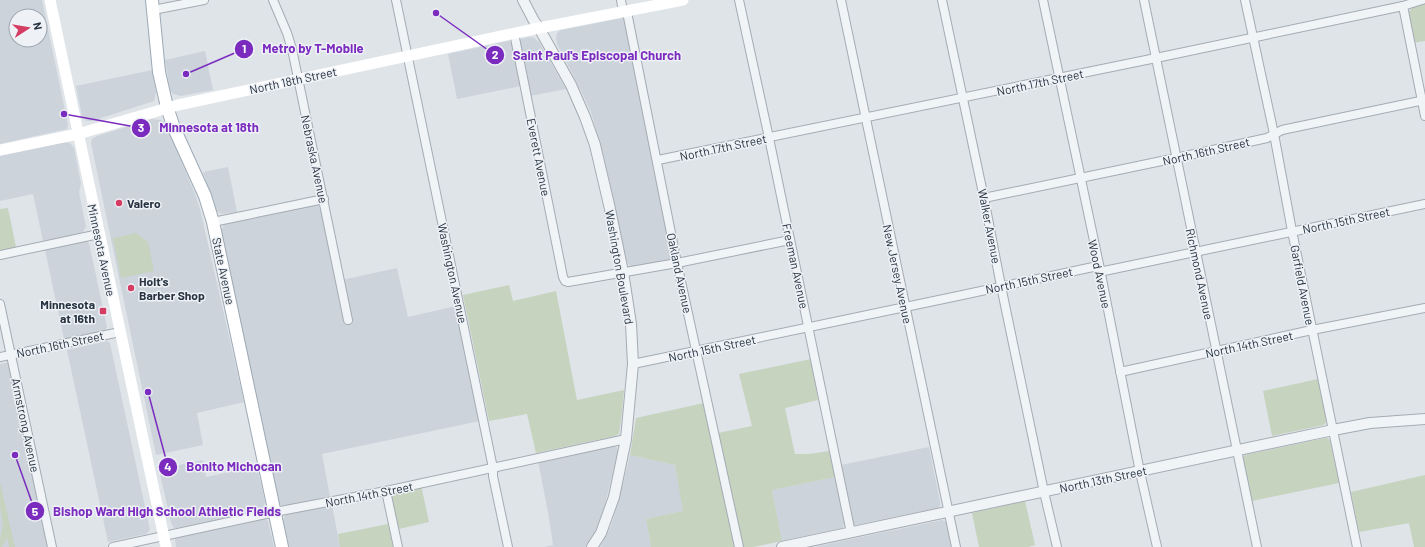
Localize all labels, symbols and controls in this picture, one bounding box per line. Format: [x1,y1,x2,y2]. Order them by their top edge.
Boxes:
north arrow [8,8,48,48]
text: N [31,21,45,31]
callout: Metro by T-Mobile [234,36,372,61]
text: Metro by T-Mobile [262,40,364,56]
text: 1 [242,41,246,55]
callout: Saint Paul's Episcopal Church [485,43,689,68]
text: 2 [492,47,499,61]
text: Saint Paul's Episcopal Church [513,47,681,63]
street label: North 18th Street [248,64,338,96]
street label: North 17th Street [995,66,1085,98]
street label: Nebraska Avenue [299,114,331,204]
callout: Minnesota at 18th [131,115,267,140]
street label: Everett Avenue [525,117,553,197]
text: Minnesota at 18th [159,119,259,135]
text: 3 [138,120,144,134]
street label: North 17th Street [678,131,768,163]
street label: North 16th Street [1161,134,1251,168]
street label: Walker Avenue [976,187,1004,265]
place label: Valero [127,196,161,210]
marker: Valero [114,198,124,208]
street label: Minnesota Avenue [85,203,119,297]
street label: North 15th Street [1301,204,1391,236]
street label: Washington Boulevard [603,209,637,325]
street label: Washington Avenue [436,222,470,324]
street label: Freeman Avenue [780,222,812,310]
street label: New Jersey Avenue [881,223,915,325]
street label: Richmond Avenue [1183,227,1217,321]
street label: Oakland Avenue [665,231,695,315]
street label: State Avenue [210,236,238,306]
street label: Wood Avenue [1086,238,1114,310]
street label: Garfield Avenue [1288,244,1318,326]
street label: North 15th Street [984,264,1074,296]
place label: Holt's Barber Shop [139,274,205,302]
marker: Holt's Barber Shop [126,283,136,293]
place label: Minnesota at 16th [40,297,95,325]
marker: Minnesota at 16th [98,306,108,316]
street label: North 16th Street [15,328,105,360]
street label: North 14th Street [1204,328,1294,360]
street label: North 15th Street [667,332,757,364]
street label: Armstrong Avenue [9,377,43,473]
callout: Bonito Michocan [158,454,289,479]
text: Bonito Michocan [186,458,282,474]
text: 4 [164,459,172,473]
street label: North 13th Street [1058,463,1148,495]
street label: North 14th Street [324,479,414,509]
callout: Bishop Ward High School Athletic Fields [25,499,289,524]
text: Bishop Ward High School Athletic Fields [53,503,281,519]
text: 5 [32,504,39,518]

